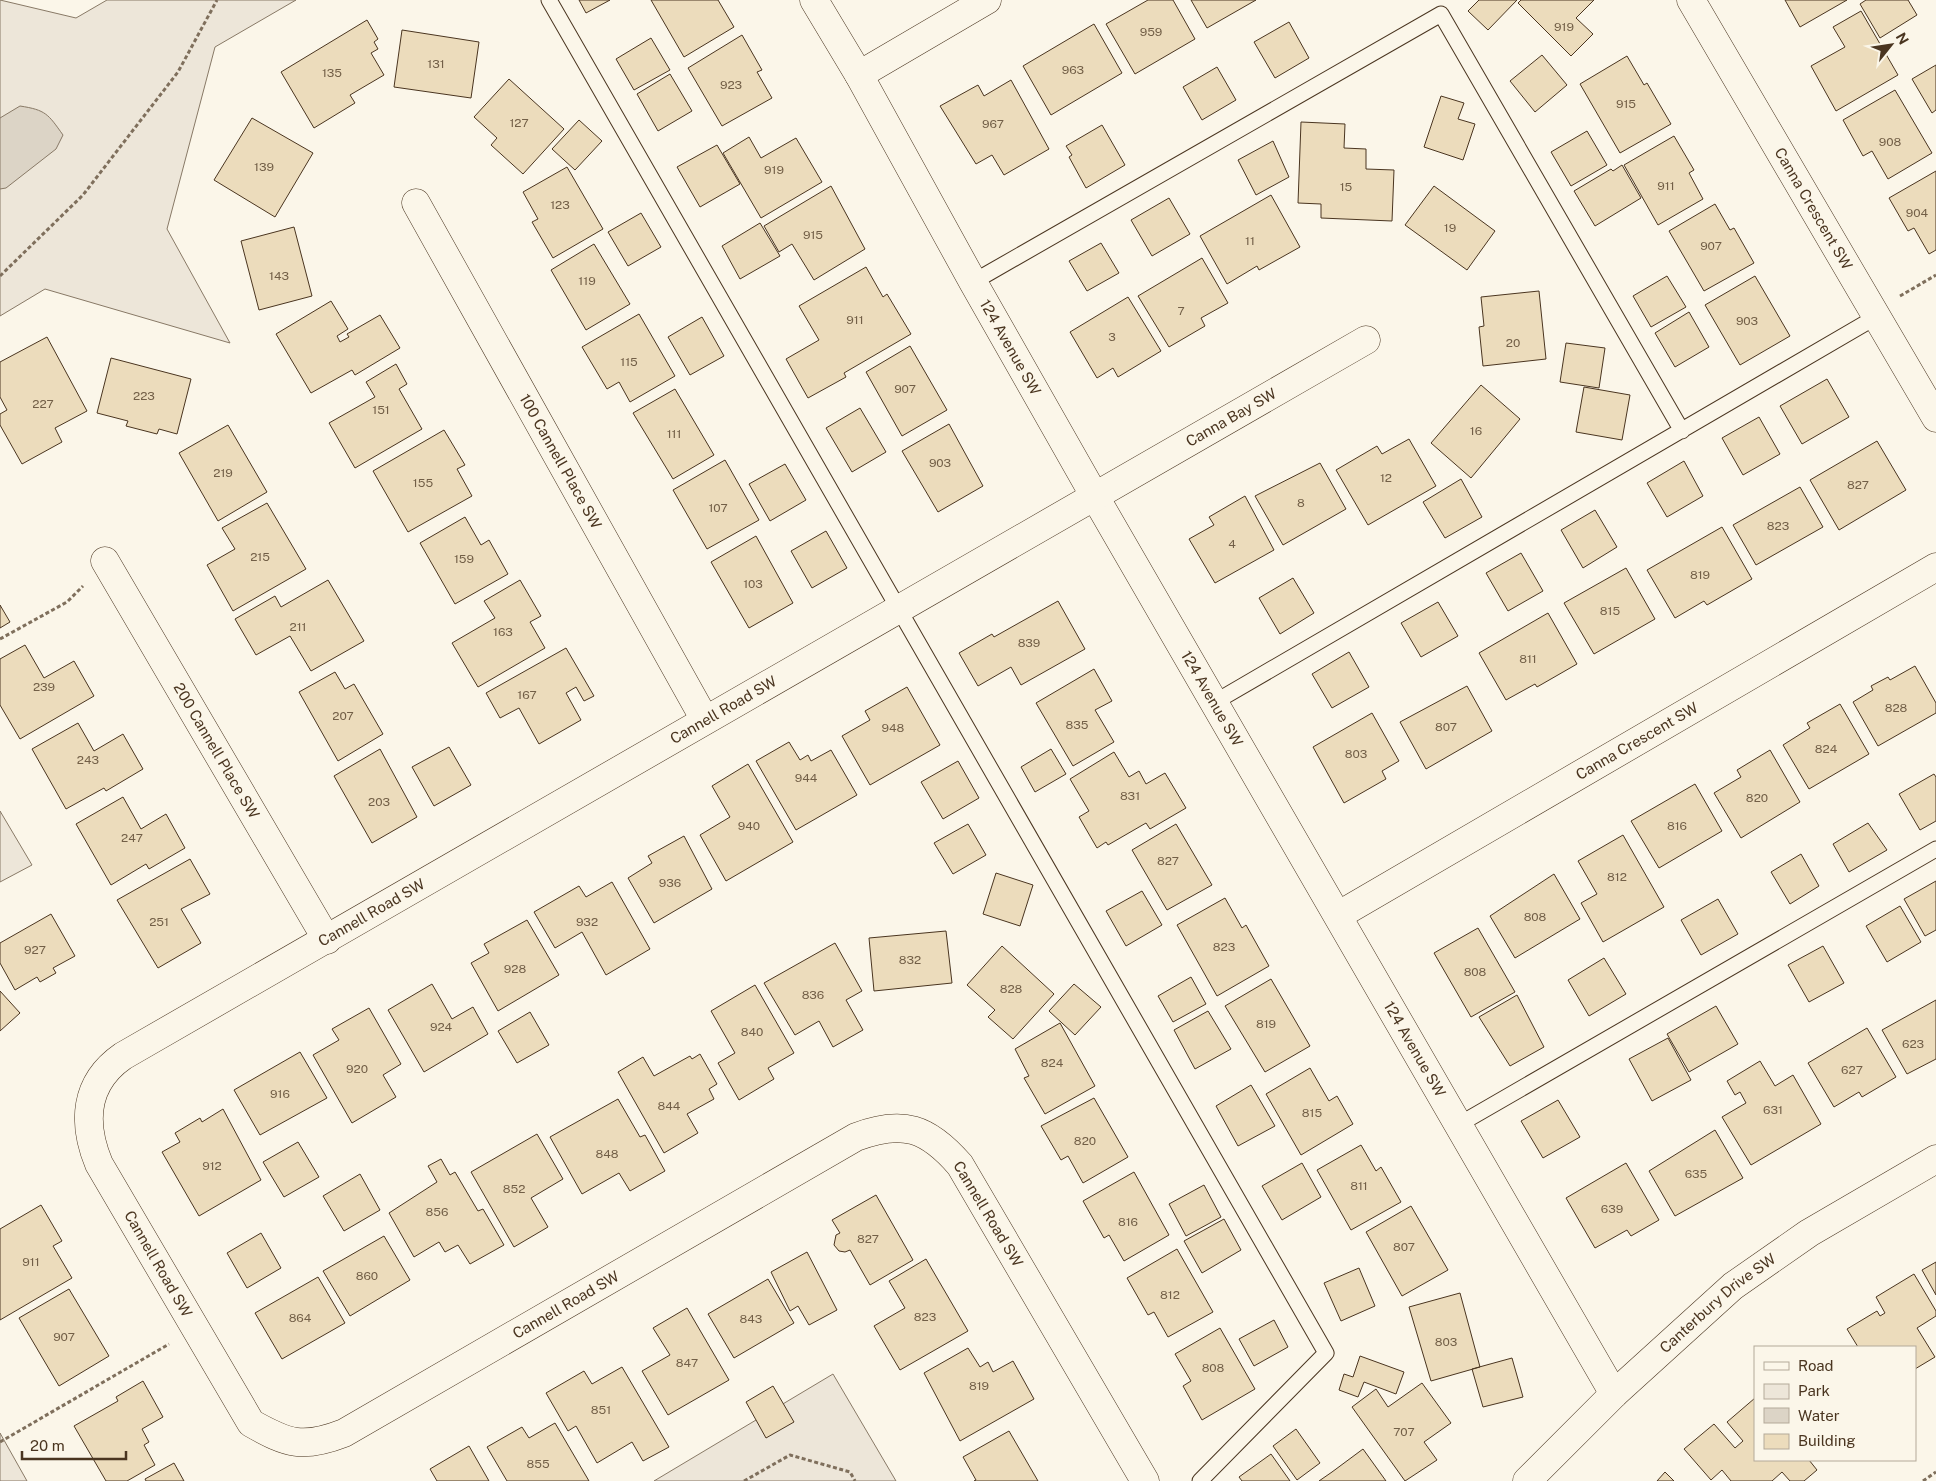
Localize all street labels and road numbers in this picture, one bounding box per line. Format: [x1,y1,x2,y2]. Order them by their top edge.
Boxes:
street label: Canna Crescent SW [1771,145,1856,273]
street label: 124 Avenue SW [977,296,1044,398]
street label: Canna Bay SW [1183,384,1279,450]
street label: 100 Cannell Place SW [516,391,605,531]
street label: 124 Avenue SW [1178,648,1246,749]
street label: Cannell Road SW [667,672,779,747]
street label: 200 Cannell Place SW [170,680,263,821]
street label: Canna Crescent SW [1573,699,1701,783]
street label: Cannell Road SW [315,875,428,950]
street label: 124 Avenue SW [1381,998,1449,1100]
street label: Cannell Road SW [950,1158,1027,1270]
street label: Cannell Road SW [121,1208,196,1320]
street label: Canterbury Drive SW [1656,1250,1779,1356]
street label: Cannell Road SW [510,1267,622,1342]

